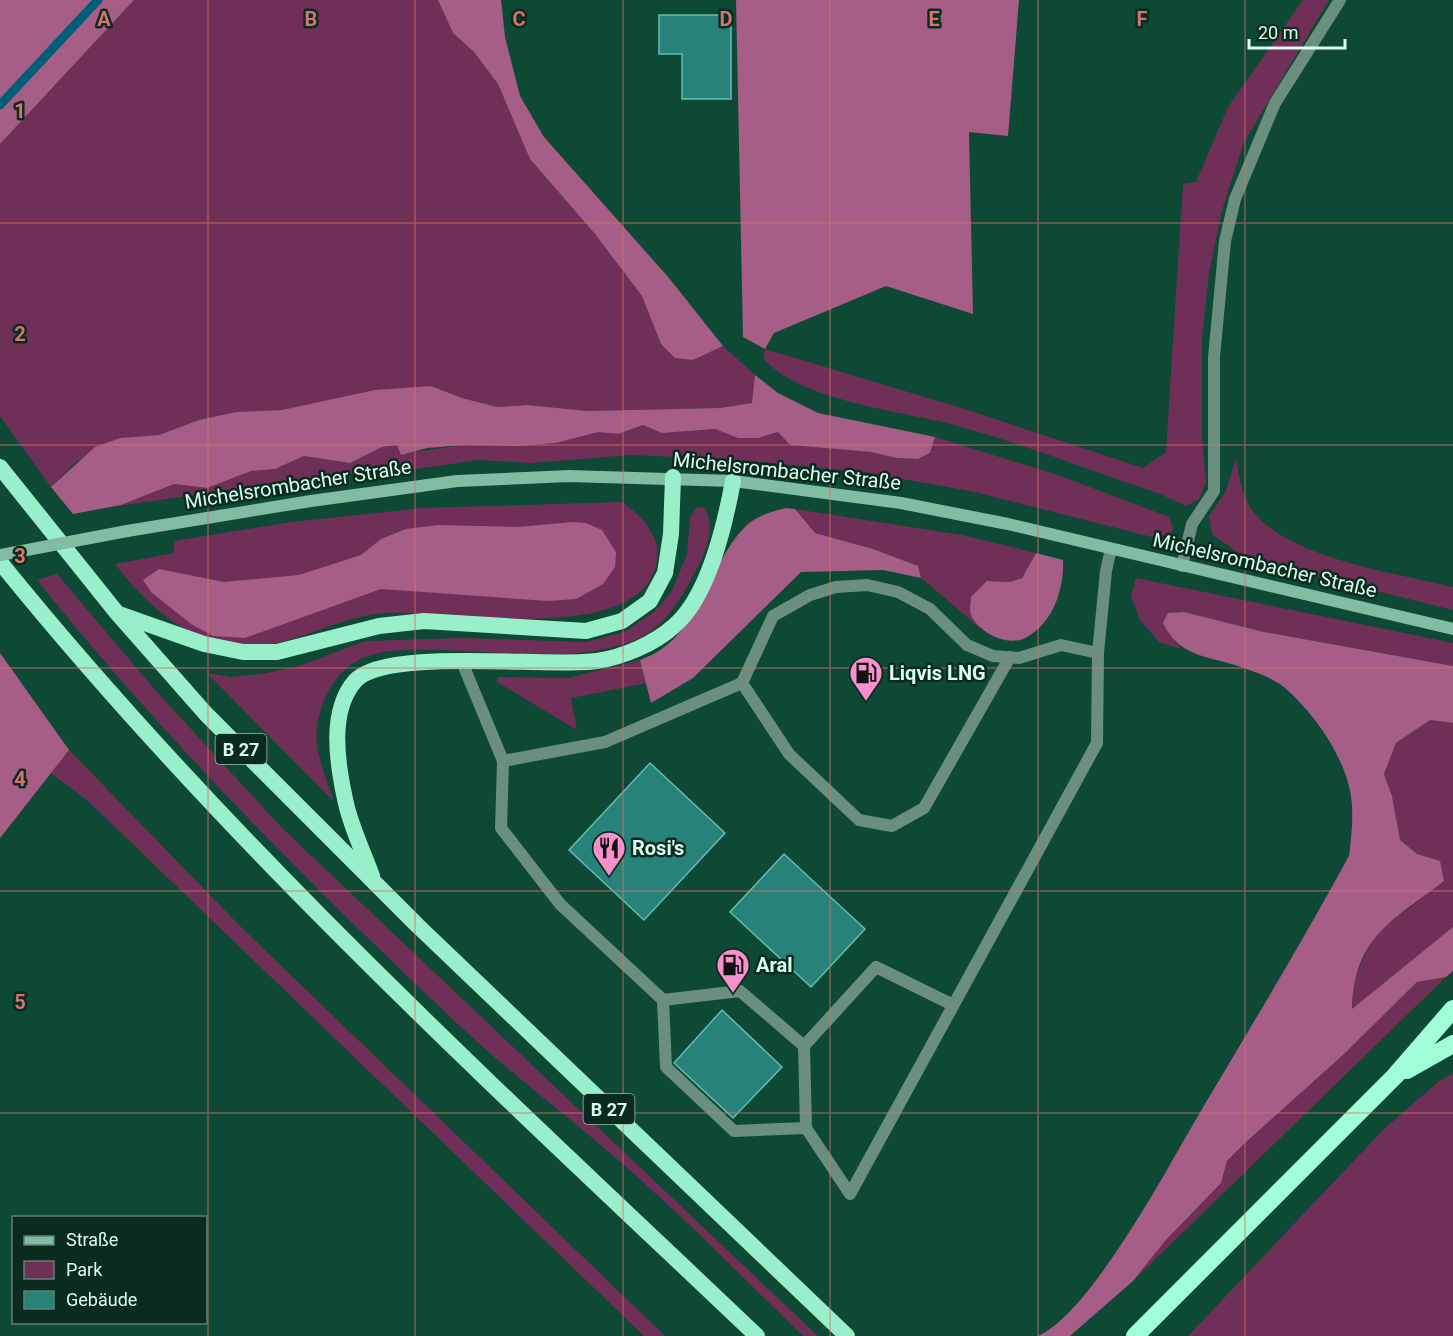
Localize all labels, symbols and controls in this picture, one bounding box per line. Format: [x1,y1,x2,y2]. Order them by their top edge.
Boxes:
text: A [97,7,111,31]
text: B [305,7,317,31]
text: C [512,7,526,31]
text: D [720,7,733,31]
text: E [928,7,940,31]
text: F [1137,7,1148,31]
scale bar [1249,12,1345,50]
text: 20 m [1258,22,1298,43]
text: 1 [14,99,26,123]
text: 2 [14,322,26,346]
street label: Michelsrombacher Straße [672,447,902,495]
street label: Michelsrombacher Straße [183,454,413,514]
street label: Michelsrombacher Straße [1151,528,1379,602]
text: 3 [14,544,26,568]
fuel station icon: Liqvis LNG [848,655,884,702]
place label: Liqvis LNG [889,661,986,685]
road number: B 27 [216,734,266,764]
text: 4 [14,767,26,791]
restaurant icon: Rosi's [591,830,627,877]
place label: Rosi's [632,836,684,860]
fuel station icon: Aral [715,947,751,994]
place label: Aral [756,953,792,977]
text: 5 [14,990,26,1014]
road number: B 27 [584,1094,634,1124]
legend [12,1216,207,1324]
text: Straße [66,1229,118,1250]
text: Park [66,1259,103,1280]
text: Gebäude [66,1289,137,1310]

